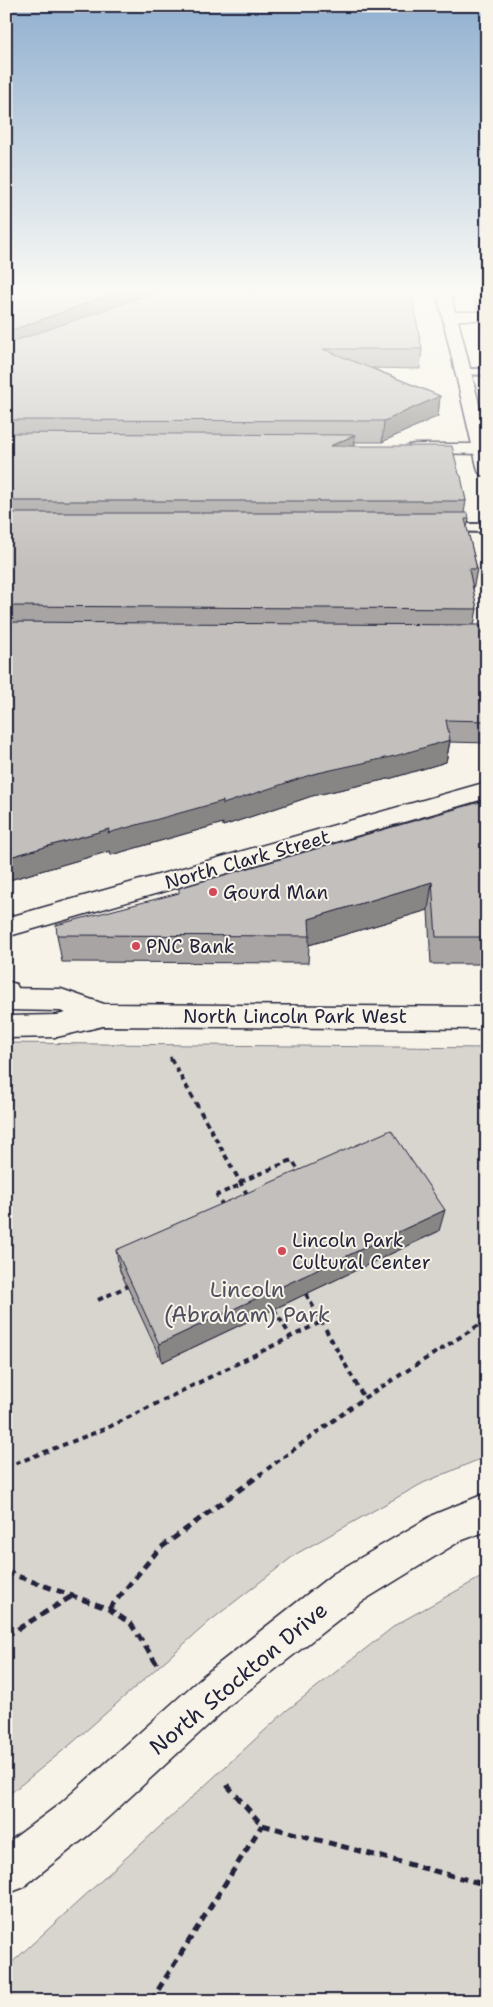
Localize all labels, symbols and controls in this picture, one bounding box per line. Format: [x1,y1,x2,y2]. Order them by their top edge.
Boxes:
street label: North Clark Street [162,824,333,895]
place label: Gourd Man [223,880,328,905]
marker: Gourd Man [207,886,219,898]
place label: PNC Bank [146,934,235,959]
marker: PNC Bank [130,940,142,952]
street label: North Lincoln Park West [183,1004,407,1029]
place label: Lincoln Park Cultural Center [292,1228,431,1275]
marker: Lincoln Park Cultural Center [276,1245,288,1257]
park label: Lincoln (Abraham) Park [164,1275,330,1329]
street label: North Stockton Drive [143,1595,333,1761]

